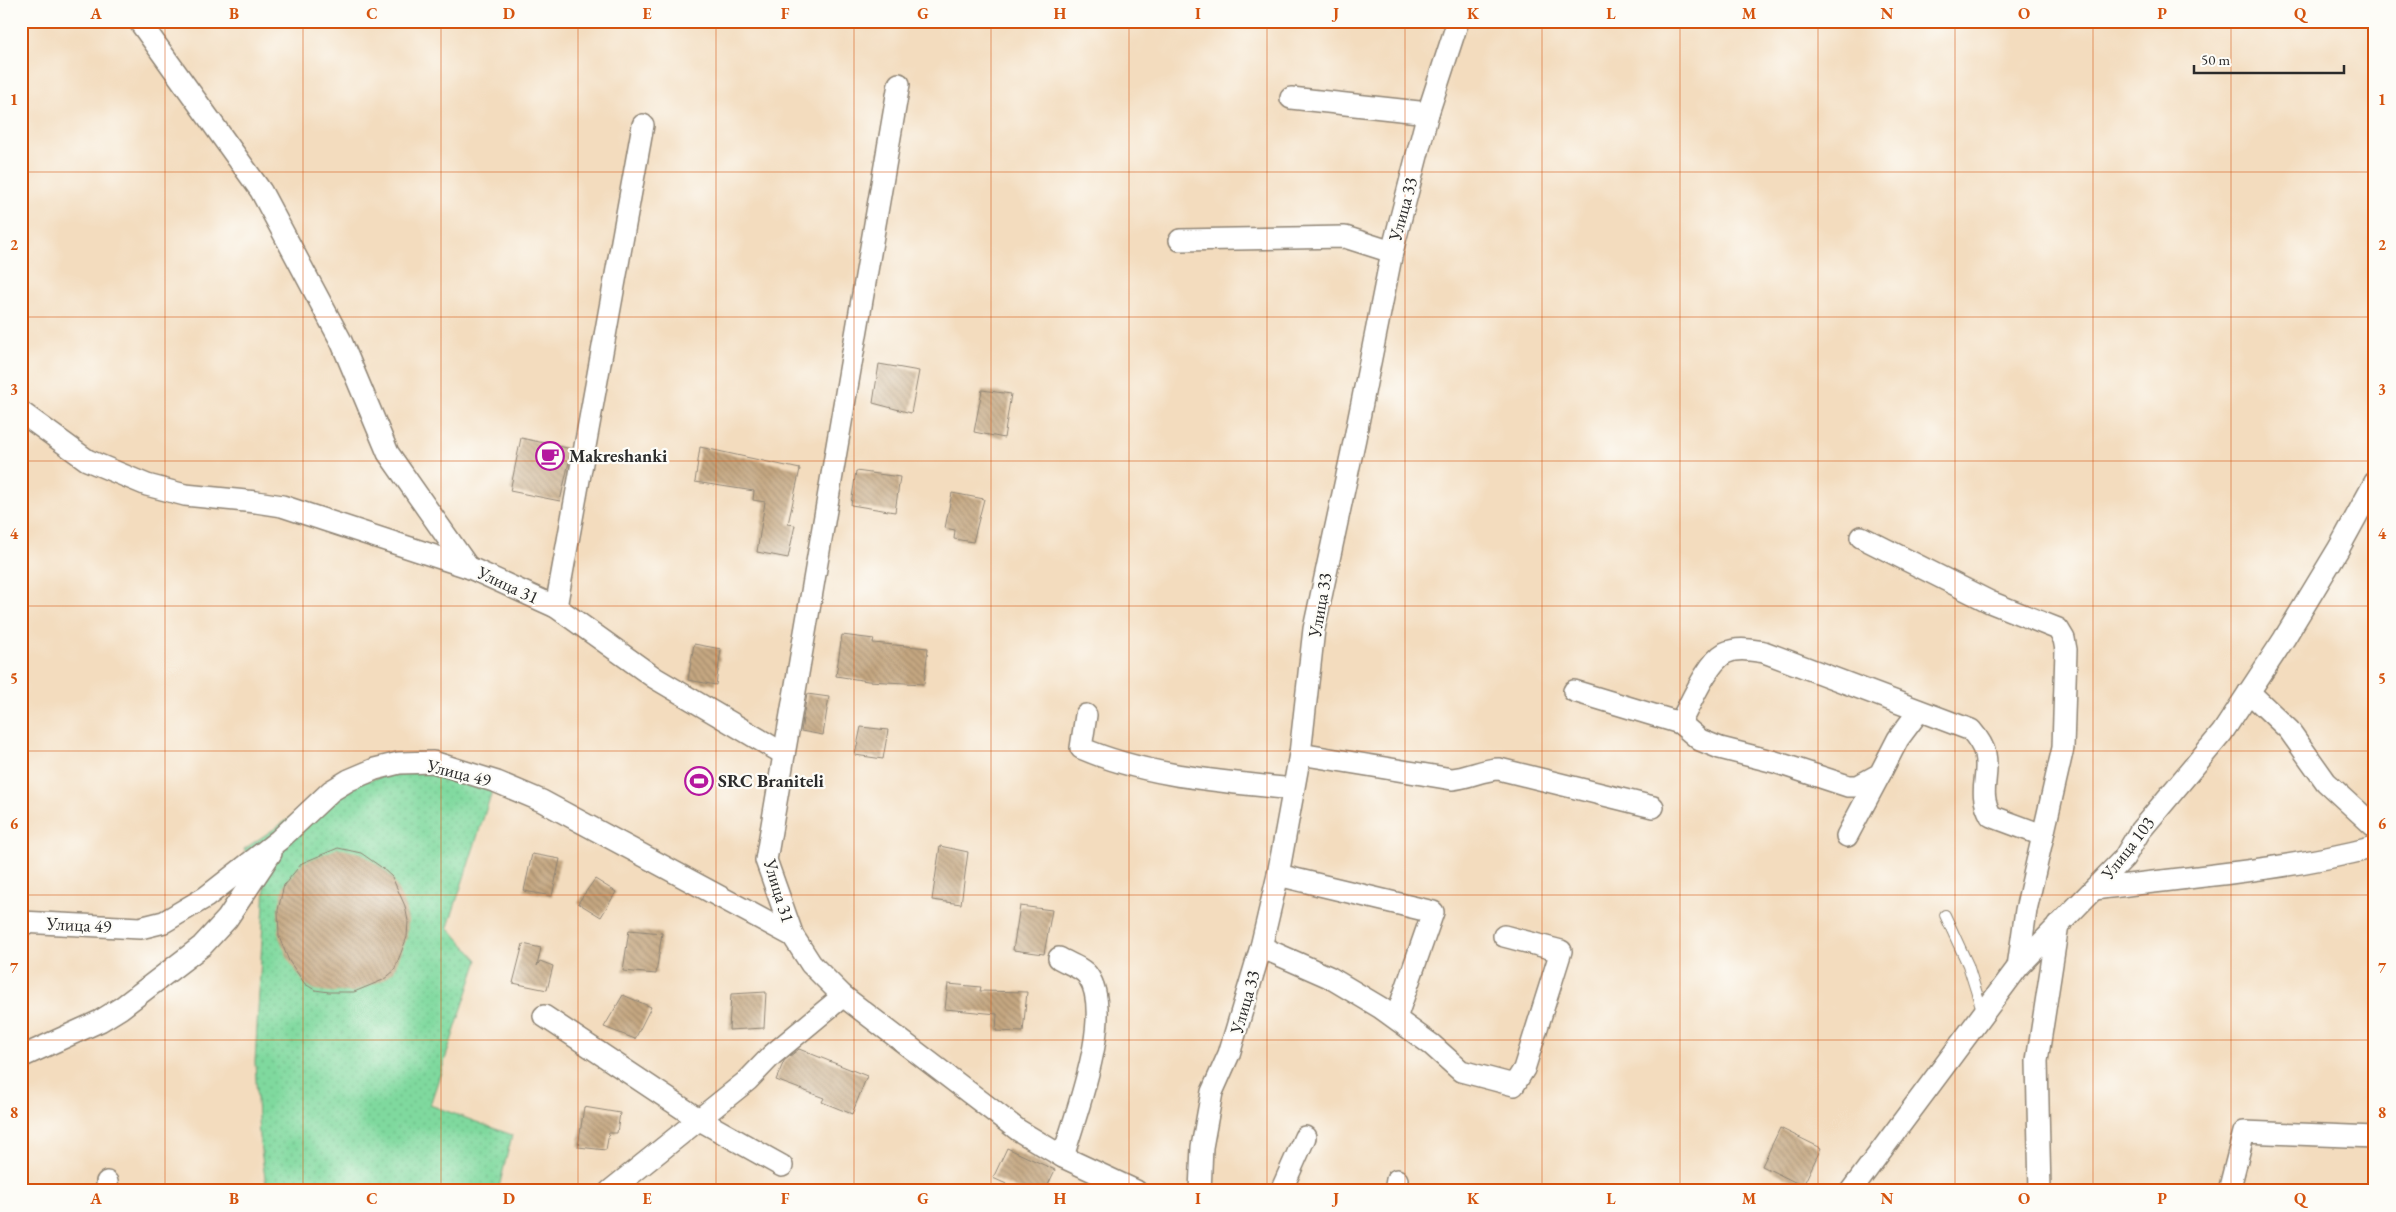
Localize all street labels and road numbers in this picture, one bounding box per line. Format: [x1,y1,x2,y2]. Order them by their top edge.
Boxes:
street label: Улица 33 [1383,174,1422,244]
street label: Улица 31 [473,560,543,609]
street label: Улица 33 [1302,571,1336,640]
street label: Улица 49 [424,753,494,792]
street label: Улица 103 [2095,812,2159,885]
street label: Улица 31 [759,855,800,925]
street label: Улица 49 [45,911,113,938]
street label: Улица 33 [1224,967,1265,1037]

